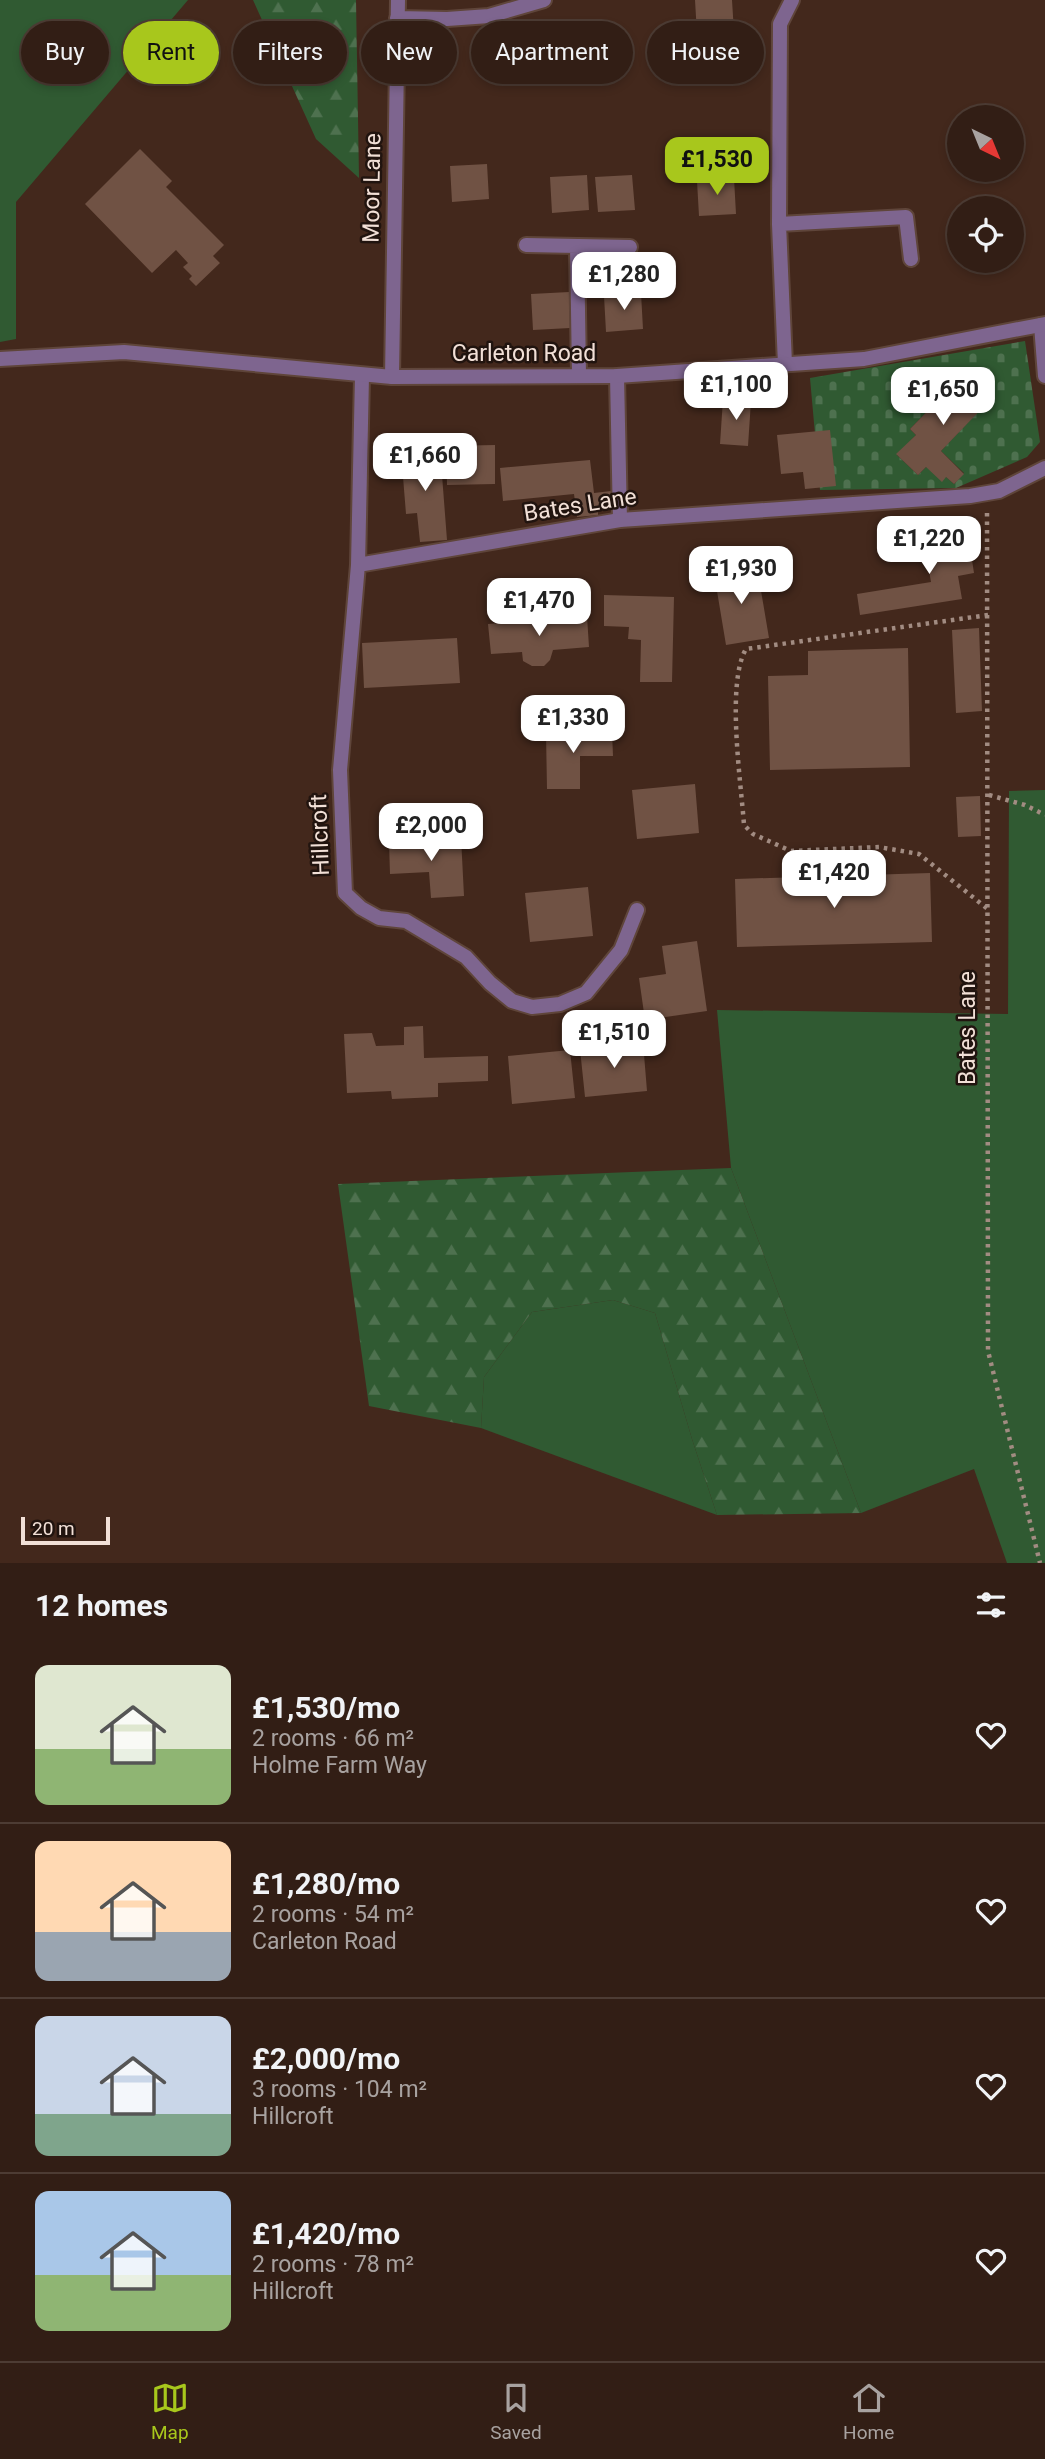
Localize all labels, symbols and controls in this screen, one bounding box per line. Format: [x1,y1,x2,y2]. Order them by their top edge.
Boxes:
chip: Buy [21,21,109,84]
chip: Rent [123,21,219,84]
chip: Filters [233,21,347,84]
chip: New [361,21,457,84]
chip: Apartment [471,21,633,84]
chip: House [647,21,764,84]
north arrow [947,105,1024,182]
map controls [947,105,1024,273]
street label: Moor Lane [358,133,386,243]
pin: £1,530 [660,138,774,197]
text: £1,530 [681,146,753,173]
button: locate [947,196,1024,273]
pin: £1,280 [567,252,681,312]
text: £1,280 [588,261,660,288]
street label: Carleton Road [452,340,596,367]
pin: £1,100 [679,362,793,422]
pin: £1,650 [886,368,1000,427]
text: £1,100 [700,371,772,398]
text: £1,650 [907,376,979,403]
pin: £1,660 [368,434,482,493]
text: £1,660 [389,442,461,469]
street label: Bates Lane [522,483,638,527]
pin: £1,220 [872,516,986,576]
text: £1,220 [893,525,965,552]
pin: £1,930 [684,546,798,606]
text: £1,930 [705,555,777,582]
pin: £1,470 [482,578,596,638]
text: £1,470 [503,587,575,614]
pin: £1,330 [516,696,630,755]
text: £1,330 [537,704,609,731]
street label: Hillcroft [305,794,335,876]
pin: £2,000 [374,804,488,863]
text: £2,000 [395,812,467,839]
pin: £1,420 [777,850,891,910]
text: £1,420 [798,859,870,886]
street label: Bates Lane [954,971,981,1085]
pin: £1,510 [557,1010,671,1070]
text: £1,510 [578,1019,650,1046]
scale bar [21,1514,110,1546]
text: 20 m [32,1517,75,1540]
icon: filters [972,1586,1010,1624]
text: 12 homes [35,1588,168,1623]
text: £1,530/mo [252,1690,400,1725]
icon: home [91,1693,175,1777]
icon: heart [972,1716,1010,1754]
text: 2 rooms · 66 m² [252,1725,414,1752]
text: Holme Farm Way [252,1752,427,1779]
text: £1,280/mo [252,1866,400,1901]
icon: home [91,1869,175,1953]
icon: heart [972,1892,1010,1930]
text: 2 rooms · 54 m² [252,1901,414,1928]
text: Carleton Road [252,1928,397,1955]
text: £2,000/mo [252,2041,400,2076]
icon: home [91,2044,175,2128]
icon: heart [972,2067,1010,2105]
text: 3 rooms · 104 m² [252,2076,427,2103]
text: Hillcroft [252,2103,333,2130]
text: £1,420/mo [252,2216,400,2251]
icon: home [91,2219,175,2303]
icon: heart [972,2242,1010,2280]
text: 2 rooms · 78 m² [252,2251,414,2278]
text: Hillcroft [252,2278,333,2305]
tab: Map [151,2379,189,2444]
tab: Saved [490,2379,542,2444]
tab: Home [843,2379,894,2444]

